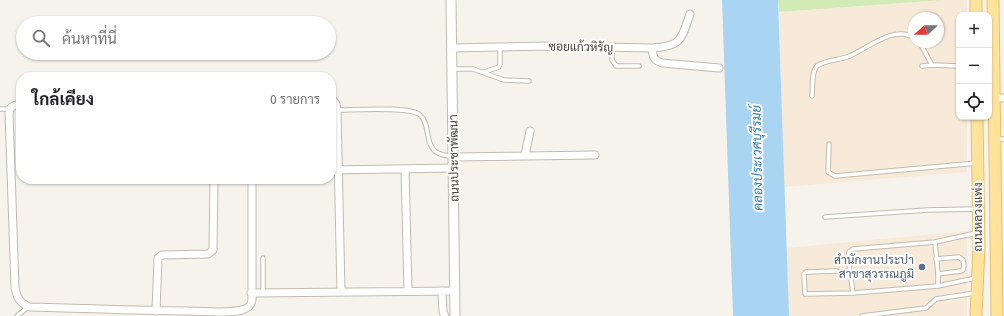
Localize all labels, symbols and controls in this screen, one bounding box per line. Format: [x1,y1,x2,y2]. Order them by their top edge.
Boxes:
north arrow [908,12,944,48]
map controls [956,12,992,120]
button: + [956,12,992,48]
search box [16,16,336,60]
icon: search [30,27,52,49]
text: ค้นหาที่นี่ [62,30,117,48]
street label: ซอยแก้วหิรัญ [549,39,614,55]
button: − [956,48,992,84]
button: locate [956,84,992,120]
text: ใกล้เคียง [32,89,94,110]
text: 0 รายการ [270,92,320,107]
water label: คลองประเวศบุรีรมย์ [747,103,767,211]
street label: ถนนประชาพัฒนา [446,114,462,202]
street label: ถนนหลวงแพ่ง [971,182,985,252]
place label: สำนักงานประปา สาขาสุวรรณภูมิ [834,253,914,283]
marker: สำนักงานประปา สาขาสุวรรณภูมิ [917,262,927,272]

